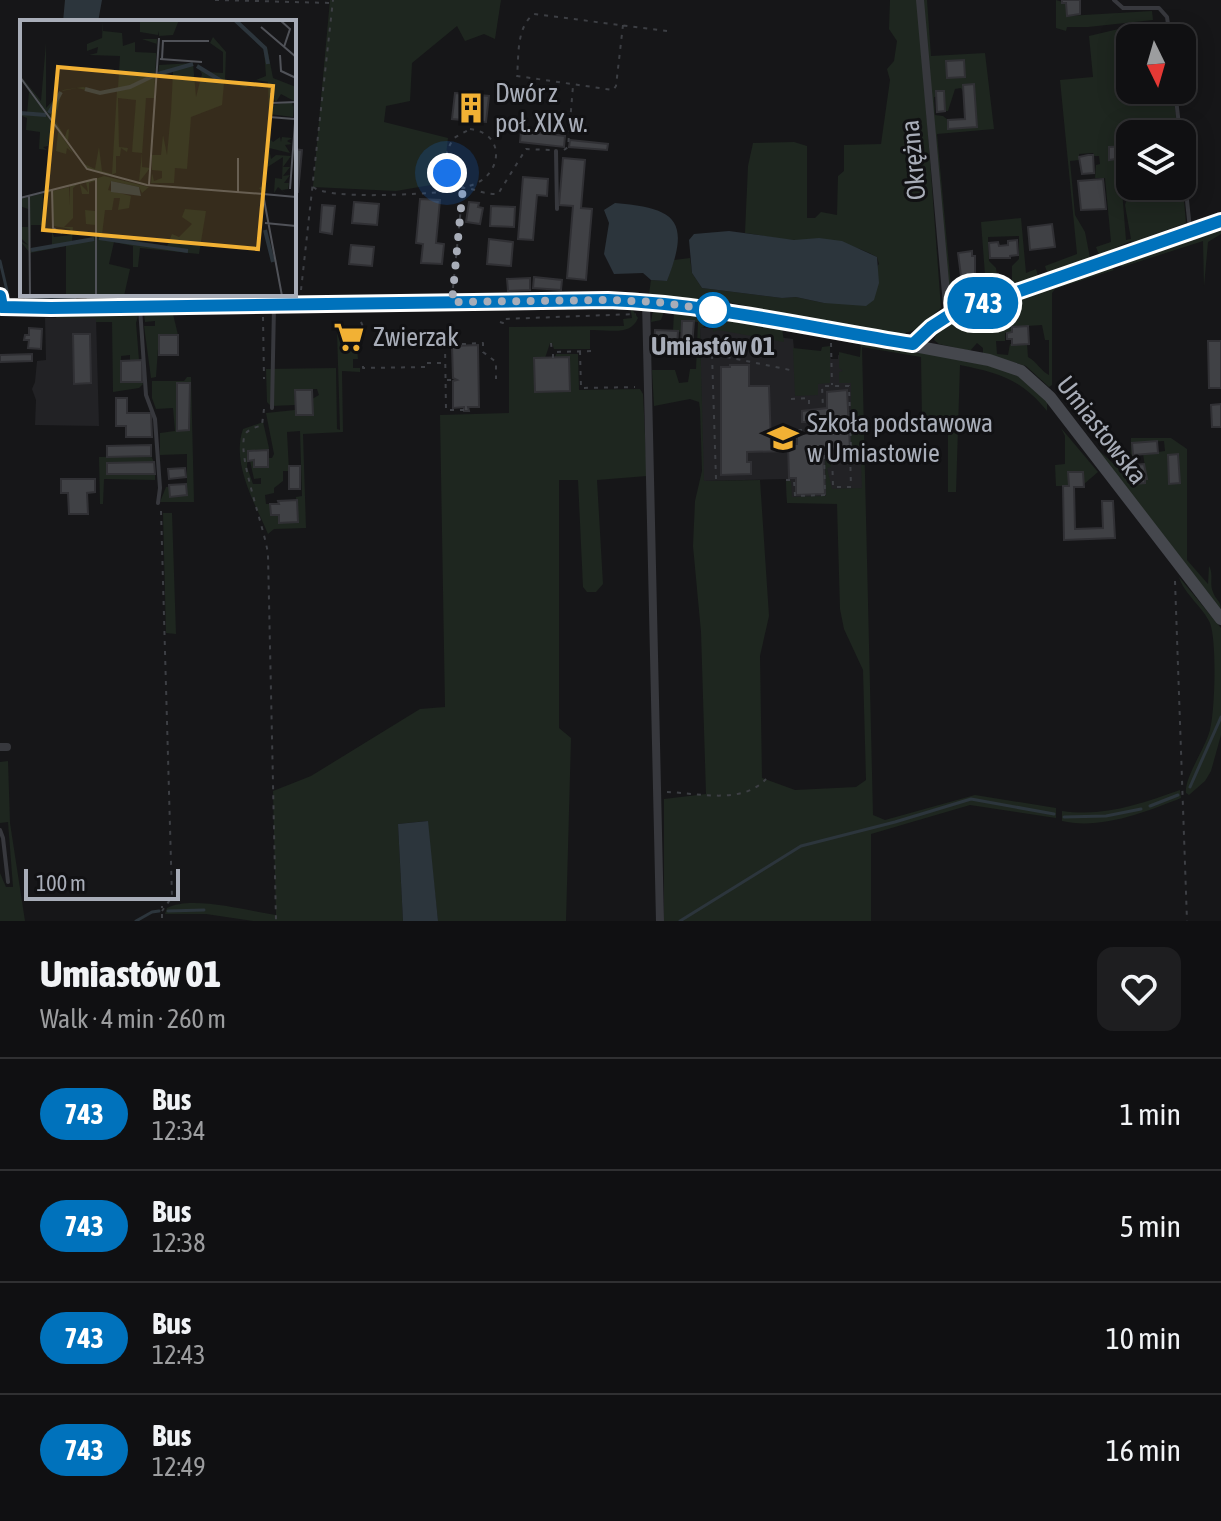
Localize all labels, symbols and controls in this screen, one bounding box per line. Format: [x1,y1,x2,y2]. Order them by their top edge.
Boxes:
inset map [20,20,296,296]
north arrow [1116,24,1196,104]
map controls [1116,24,1196,200]
place label: Dwór z poł. XIX w. [495,78,588,138]
building icon: Dwór z poł. XIX w. [454,91,488,125]
street label: Okrężna [895,119,931,201]
button: layers [1116,120,1196,200]
your location [427,153,467,193]
line badge: 743 [937,277,1029,329]
text: 743 [963,287,1003,319]
marker: Umiastów 01 [696,293,730,327]
supermarket icon: Zwierzak [332,320,366,354]
place label: Zwierzak [373,322,459,352]
place label: Umiastów 01 [651,331,775,361]
street label: Umiastowska [1051,370,1153,490]
place label: Szkoła podstawowa w Umiastowie [807,408,993,468]
school or university icon: Szkoła podstawowa w Umiastowie [766,421,800,455]
scale bar [24,865,180,901]
text: 100 m [36,870,86,896]
button: heart [1097,947,1181,1031]
text: Umiastów 01 [40,952,221,995]
text: Walk · 4 min · 260 m [40,1004,226,1034]
text: Bus [152,1082,191,1116]
text: 1 min [1120,1097,1181,1131]
text: 743 [64,1098,104,1130]
text: 12:34 [152,1116,206,1146]
text: Bus [152,1194,191,1228]
text: 5 min [1120,1209,1181,1243]
text: 743 [64,1210,104,1242]
text: 12:38 [152,1228,206,1258]
text: Bus [152,1306,191,1340]
text: 10 min [1106,1321,1181,1355]
text: 743 [64,1322,104,1354]
text: 12:43 [152,1340,206,1370]
text: Bus [152,1418,191,1452]
text: 16 min [1106,1433,1181,1467]
text: 743 [64,1434,104,1466]
text: 12:49 [152,1452,206,1482]

